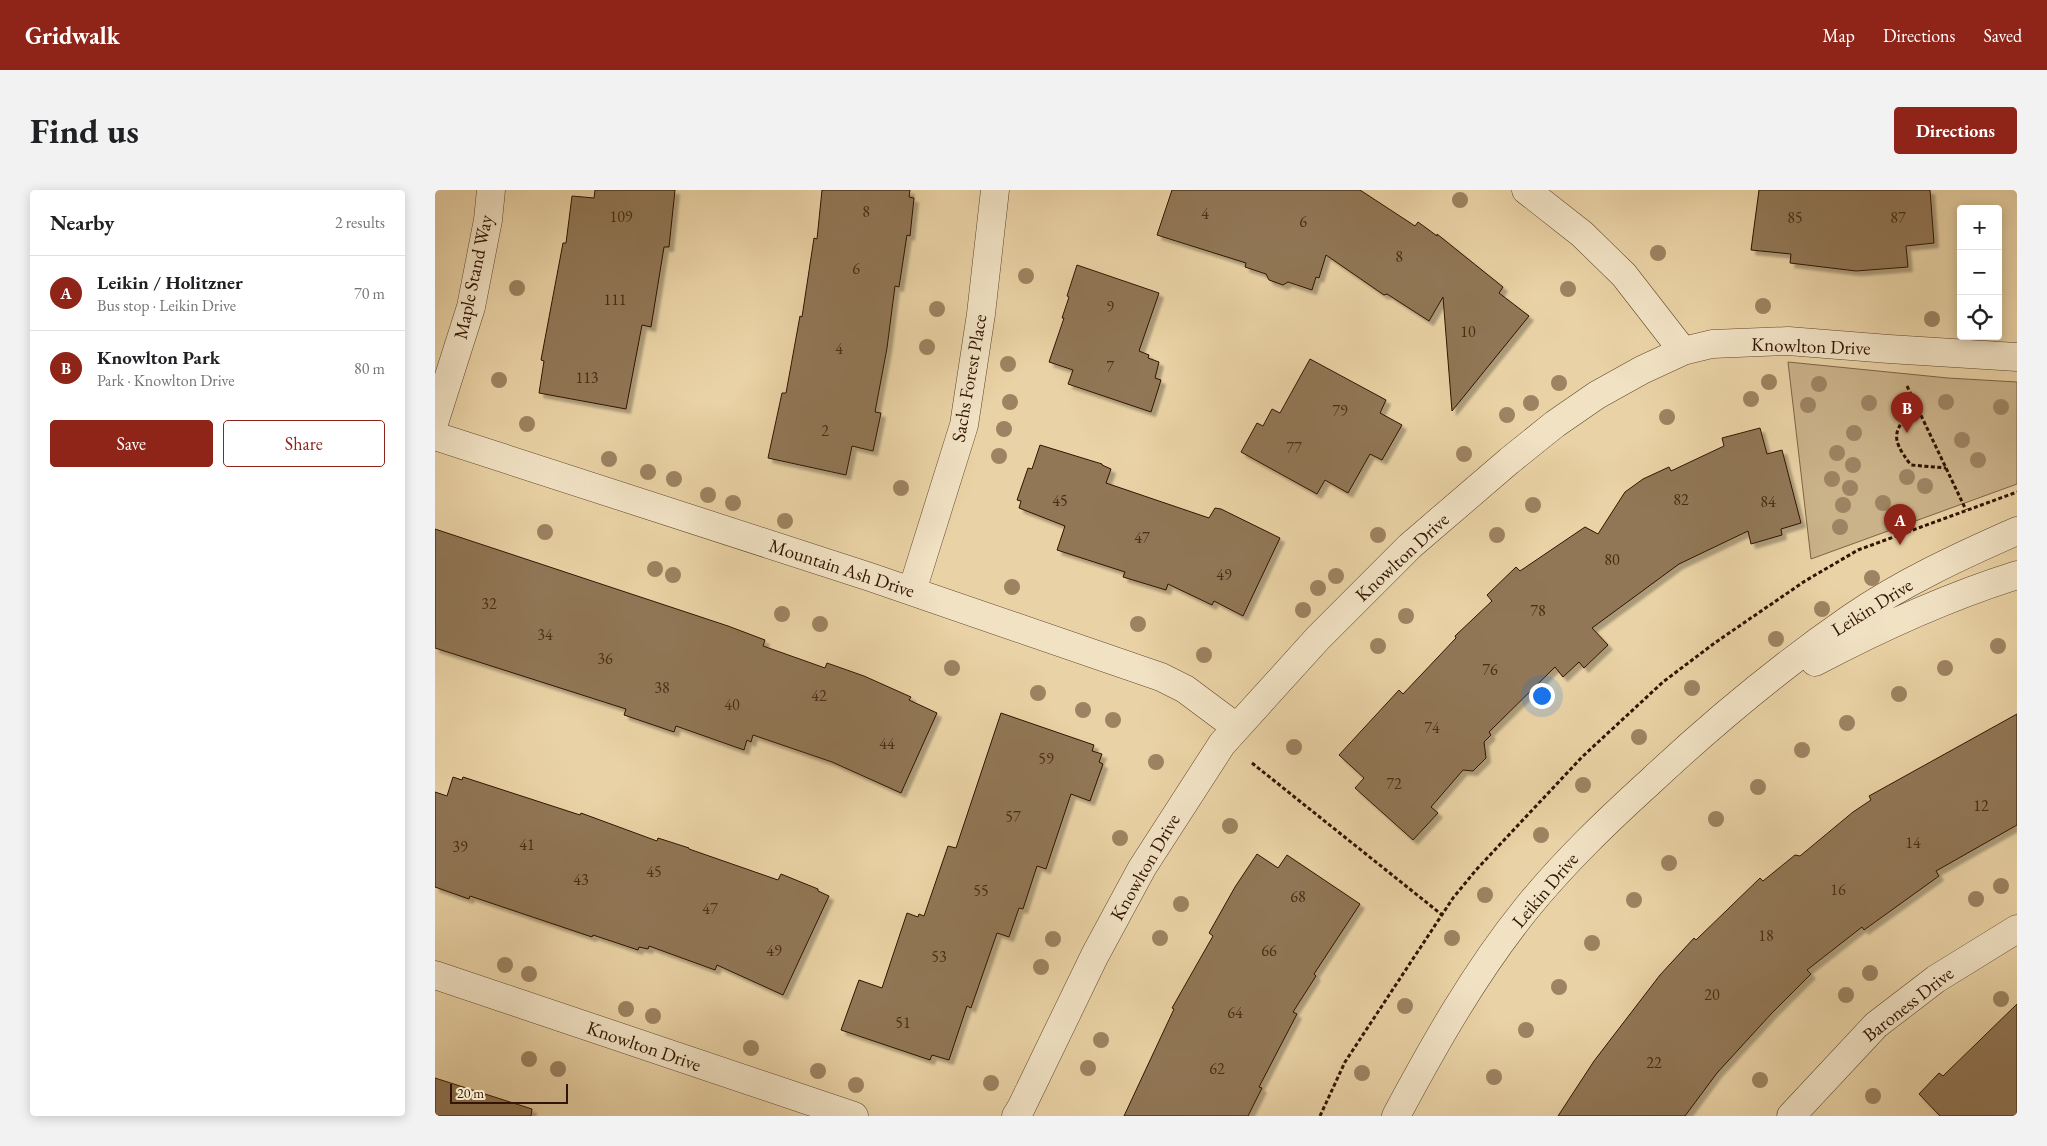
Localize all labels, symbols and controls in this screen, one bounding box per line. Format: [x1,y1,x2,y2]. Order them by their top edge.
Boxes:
text: Gridwalk [25,20,120,51]
text: Map [1823,24,1855,47]
text: Directions [1883,24,1955,47]
text: Saved [1983,24,2022,47]
button: Directions [1894,107,2017,154]
text: Find us [30,108,139,153]
house number: 8 [862,201,870,222]
house number: 4 [1201,203,1209,224]
map controls [1957,205,2002,340]
button: + [1957,205,2002,250]
house number: 109 [609,206,633,227]
house number: 85 [1787,207,1803,228]
house number: 87 [1890,207,1906,228]
text: Nearby [50,209,114,236]
house number: 6 [1299,211,1307,232]
text: 2 results [335,212,385,233]
street label: Maple Stand Way [448,212,499,342]
house number: 8 [1395,246,1403,267]
button: − [1957,250,2002,295]
house number: 6 [852,258,860,279]
text: Leikin / Holitzner [97,270,243,295]
text: A [60,283,72,304]
text: 70 m [354,283,385,304]
house number: 111 [603,289,627,310]
text: Bus stop · Leikin Drive [97,295,236,316]
button: locate [1957,295,2002,340]
house number: 9 [1106,296,1114,317]
street label: Sachs Forest Place [945,312,993,444]
house number: 10 [1460,321,1476,342]
street label: Knowlton Drive [1751,331,1871,361]
house number: 4 [835,338,843,359]
text: Knowlton Park [97,345,220,370]
house number: 7 [1106,356,1114,377]
text: B [61,358,71,379]
text: 80 m [354,358,385,379]
house number: 113 [575,367,599,388]
text: Park · Knowlton Drive [97,370,234,391]
pin: B [1891,392,1923,433]
house number: 79 [1332,400,1348,421]
button: Save [50,420,213,467]
button: Share [223,420,385,467]
house number: 2 [821,420,829,441]
house number: 77 [1286,437,1302,458]
house number: 82 [1673,489,1689,510]
house number: 45 [1052,490,1068,511]
house number: 84 [1760,491,1776,512]
pin: A [1884,504,1916,545]
street label: Knowlton Drive [1350,507,1454,607]
house number: 47 [1134,527,1150,548]
street label: Mountain Ash Drive [766,533,918,603]
house number: 80 [1604,549,1620,570]
house number: 49 [1216,564,1232,585]
street label: Leikin Drive [1827,572,1917,642]
house number: 32 [481,593,497,614]
house number: 78 [1530,600,1546,621]
house number: 34 [537,624,553,645]
house number: 36 [597,648,613,669]
house number: 76 [1482,659,1498,680]
house number: 38 [654,677,670,698]
your location [1529,683,1555,709]
house number: 42 [811,685,827,706]
house number: 40 [724,694,740,715]
house number: 74 [1424,717,1440,738]
house number: 44 [879,733,895,754]
house number: 59 [1038,748,1054,769]
house number: 72 [1386,773,1402,794]
house number: 12 [1973,795,1989,816]
house number: 57 [1005,806,1021,827]
street label: Knowlton Drive [1104,809,1186,925]
house number: 14 [1905,832,1921,853]
house number: 41 [519,834,535,855]
house number: 39 [452,836,468,857]
street label: Leikin Drive [1506,847,1584,933]
house number: 45 [646,861,662,882]
house number: 43 [573,869,589,890]
house number: 16 [1830,879,1846,900]
house number: 55 [973,880,989,901]
house number: 68 [1290,886,1306,907]
house number: 47 [702,898,718,919]
house number: 18 [1758,925,1774,946]
house number: 49 [766,940,782,961]
house number: 66 [1261,940,1277,961]
house number: 53 [931,946,947,967]
street label: Baroness Drive [1858,961,1958,1047]
house number: 20 [1704,984,1720,1005]
house number: 64 [1227,1002,1243,1023]
house number: 51 [895,1012,911,1033]
street label: Knowlton Drive [583,1015,705,1077]
house number: 22 [1646,1052,1662,1073]
house number: 62 [1209,1058,1225,1079]
scale bar [450,1081,567,1104]
text: 20 m [457,1084,484,1102]

